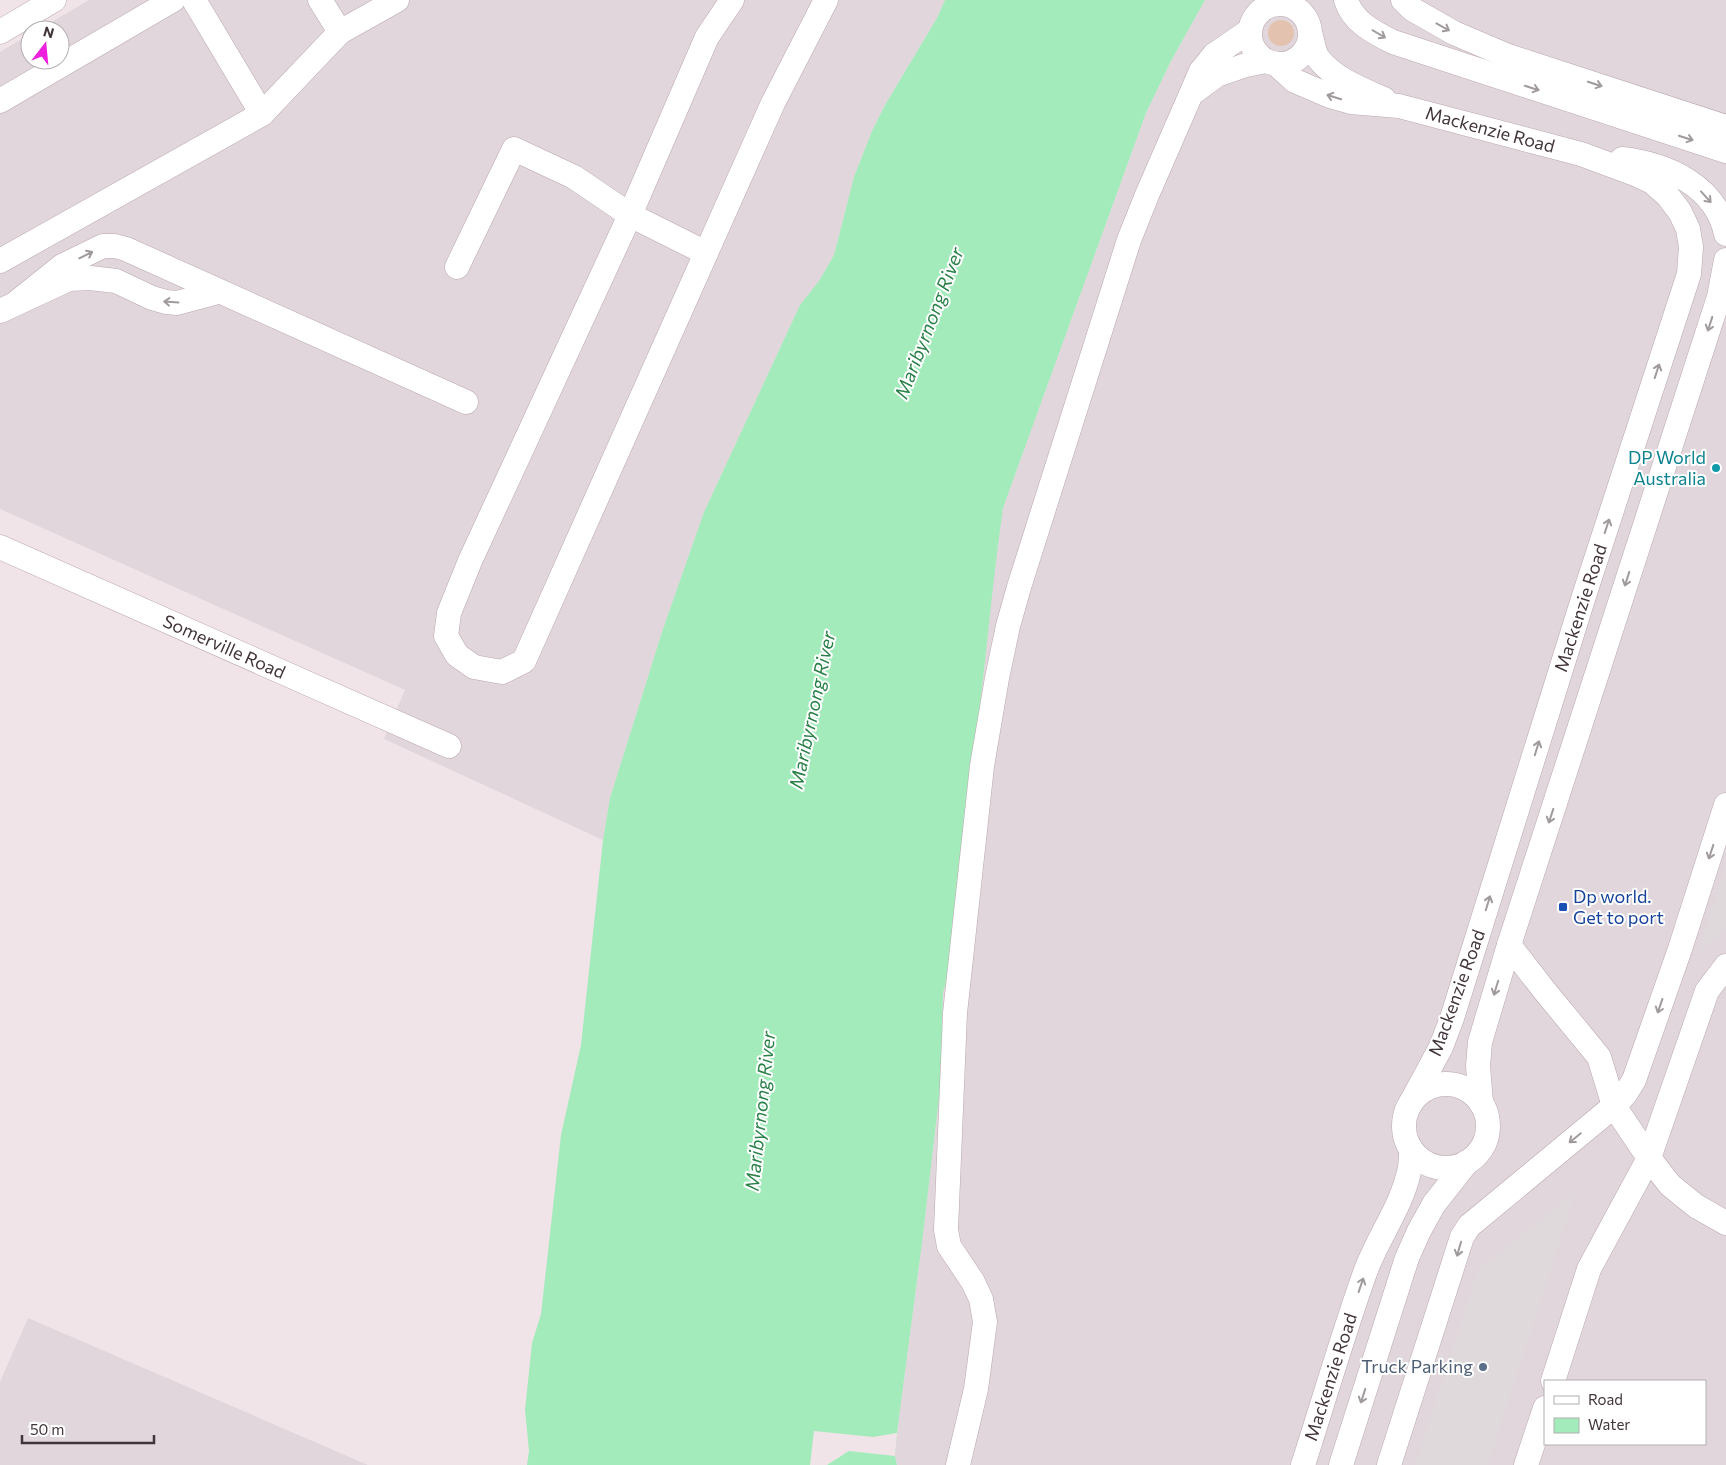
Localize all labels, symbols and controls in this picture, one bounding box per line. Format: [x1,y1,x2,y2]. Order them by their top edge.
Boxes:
north arrow [20,20,70,70]
text: N [41,22,56,42]
one-way arrow [1436,22,1451,32]
one-way arrow [1371,30,1385,40]
one-way arrow [1587,80,1603,90]
one-way arrow [1523,83,1539,93]
one-way arrow [1326,92,1342,102]
street label: Mackenzie Road [1423,101,1557,157]
one-way arrow [1678,134,1694,143]
one-way arrow [1700,191,1712,204]
water label: Maribyrnong River [889,243,969,402]
one-way arrow [78,250,93,260]
one-way arrow [163,297,179,306]
one-way arrow [1705,316,1715,332]
one-way arrow [1653,364,1662,380]
place label: DP World Australia [1628,446,1706,489]
marker: DP World Australia [1710,462,1722,474]
one-way arrow [1603,519,1612,534]
street label: Mackenzie Road [1549,541,1611,674]
one-way arrow [1622,570,1632,586]
street label: Somerville Road [160,609,289,683]
water label: Maribyrnong River [784,628,840,791]
one-way arrow [1532,740,1542,756]
one-way arrow [1545,808,1555,824]
one-way arrow [1706,843,1716,859]
place label: Dp world. Get to port [1573,885,1664,928]
one-way arrow [1484,895,1494,911]
marker: Dp world. Get to port [1557,901,1569,913]
street label: Mackenzie Road [1423,926,1489,1059]
one-way arrow [1491,980,1501,996]
one-way arrow [1655,997,1664,1013]
water label: Maribyrnong River [740,1029,779,1192]
one-way arrow [1569,1133,1582,1144]
one-way arrow [1453,1240,1463,1256]
one-way arrow [1357,1278,1366,1294]
street label: Mackenzie Road [1299,1310,1361,1443]
place label: Truck Parking [1361,1355,1473,1377]
marker: Truck Parking [1477,1361,1489,1373]
legend [1544,1380,1706,1445]
one-way arrow [1358,1388,1367,1404]
text: Road [1588,1390,1623,1408]
scale bar [22,1412,155,1444]
text: Water [1588,1415,1630,1433]
text: 50 m [30,1420,64,1438]

